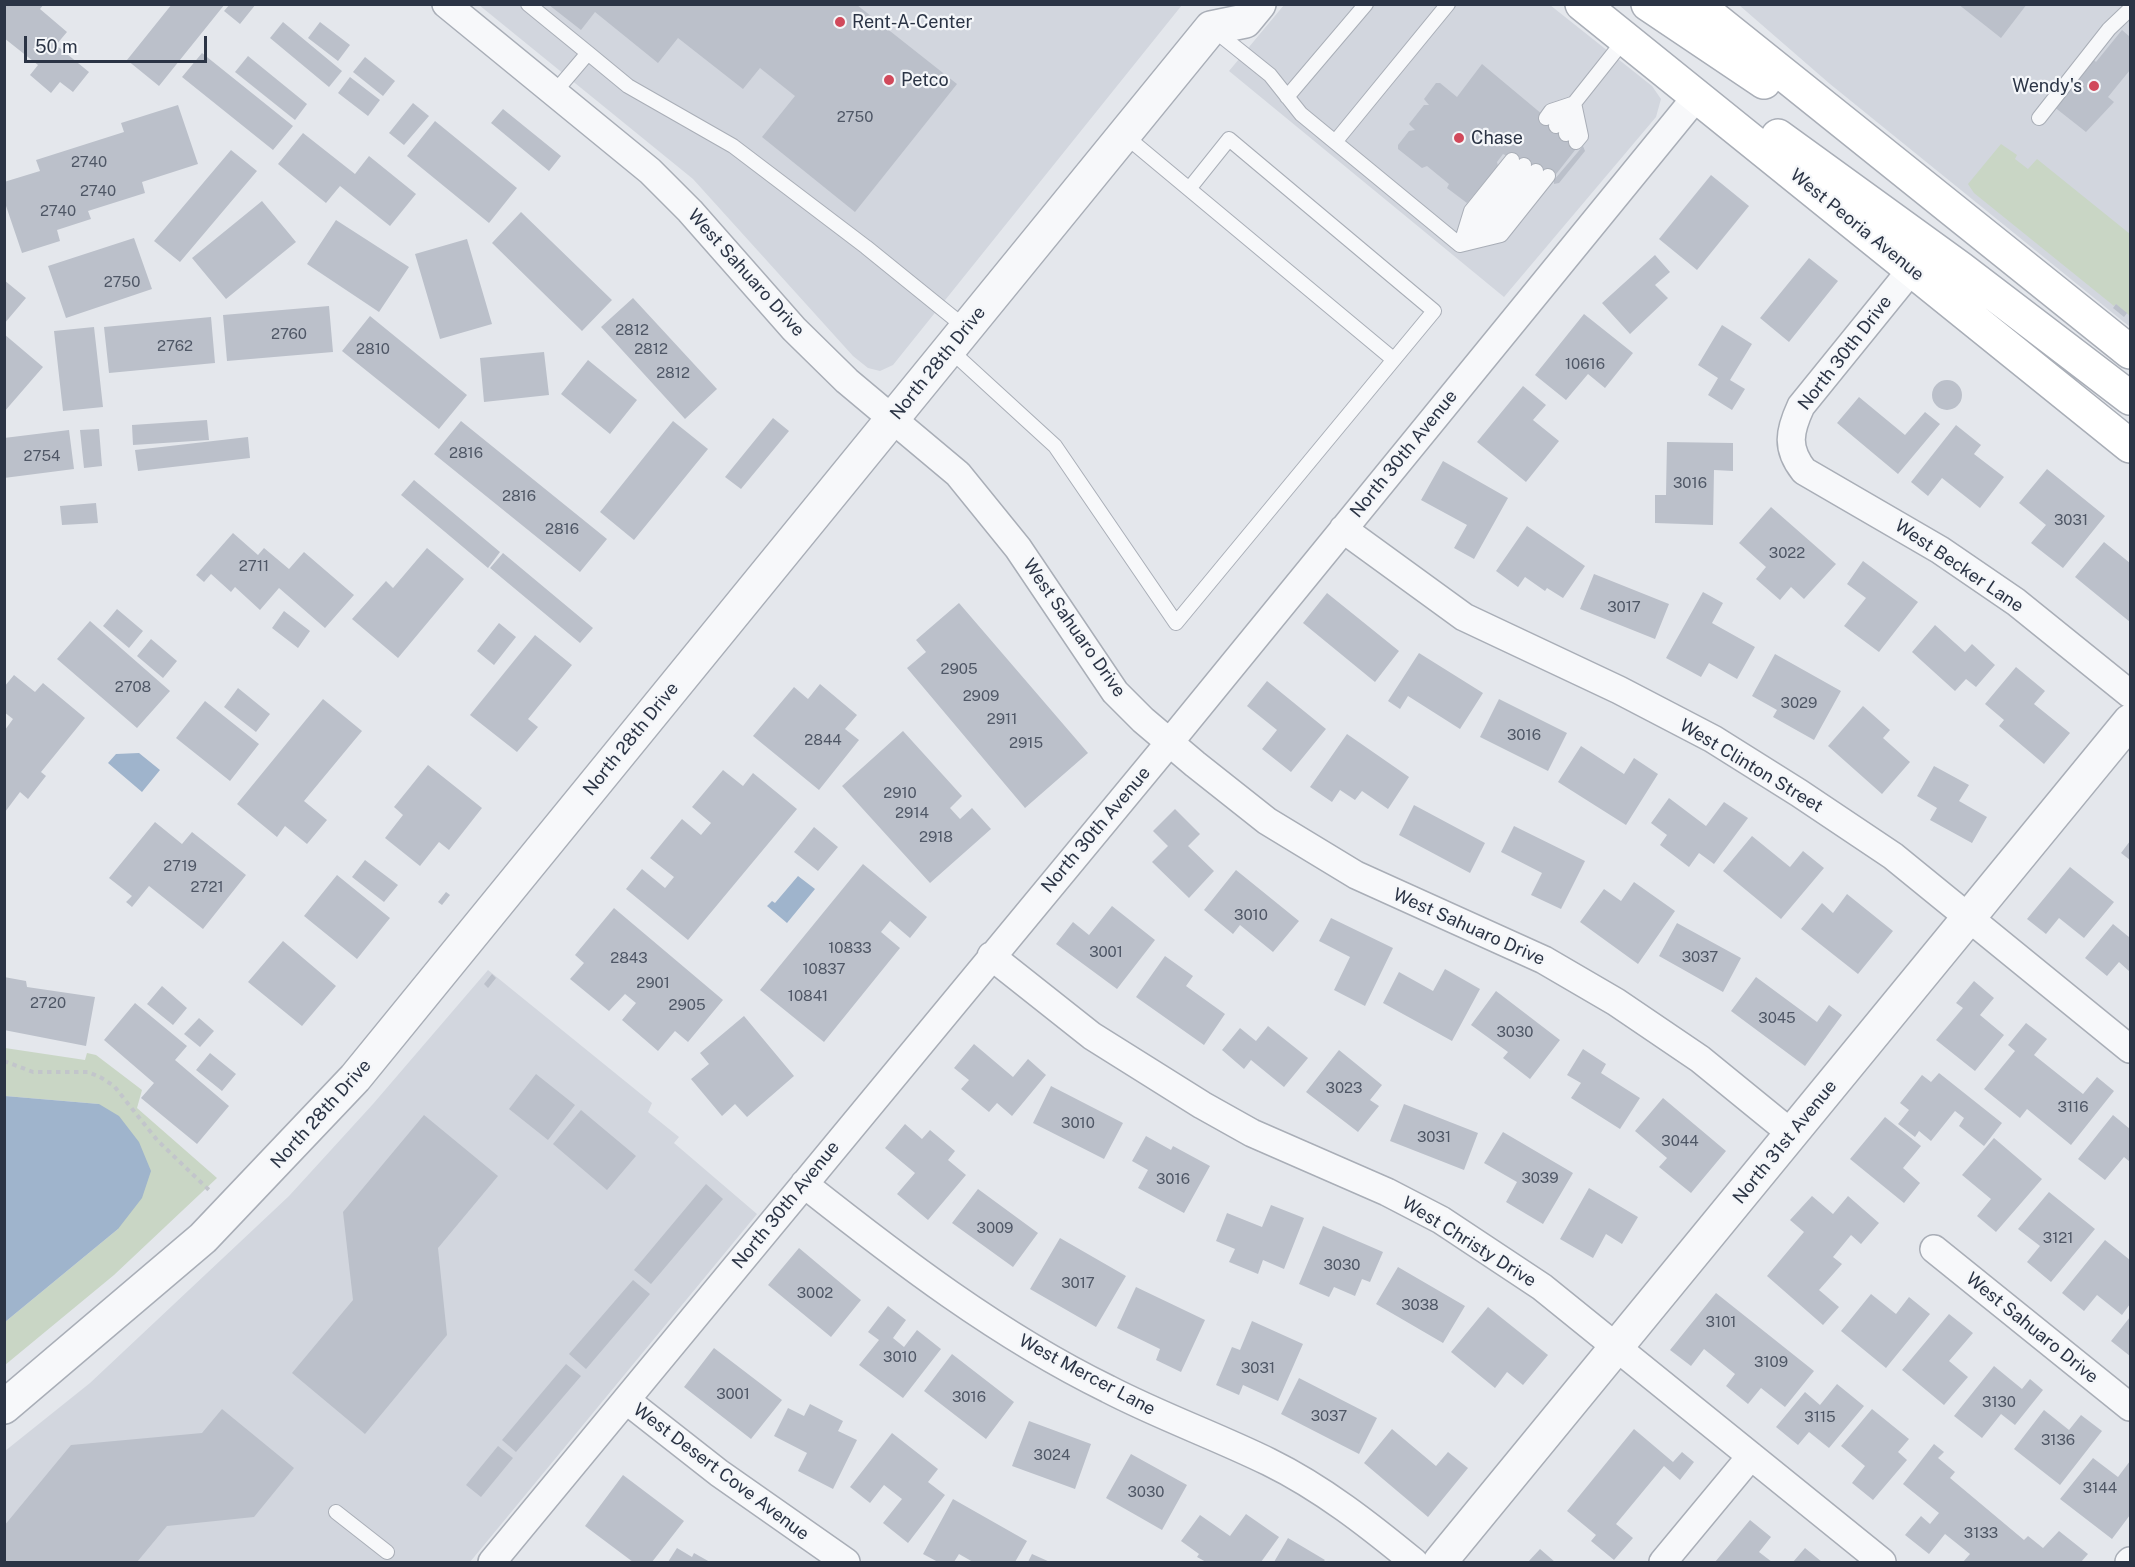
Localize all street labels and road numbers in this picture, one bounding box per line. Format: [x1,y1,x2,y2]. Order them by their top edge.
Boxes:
street label: West Peoria Avenue [1786,164,1928,286]
street label: West Sahuaro Drive [683,205,809,341]
street label: North 30th Drive [1794,291,1896,415]
street label: North 28th Drive [886,302,990,424]
street label: North 30th Avenue [1346,386,1462,522]
street label: West Becker Lane [1890,515,2028,617]
street label: West Sahuaro Drive [1018,555,1130,701]
street label: North 28th Drive [579,678,683,800]
street label: West Clinton Street [1675,715,1827,817]
street label: North 30th Avenue [1037,763,1155,897]
street label: West Sahuaro Drive [1390,884,1548,970]
street label: North 28th Drive [266,1055,376,1173]
street label: North 31st Avenue [1728,1076,1842,1208]
street label: North 30th Avenue [728,1137,844,1273]
street label: West Christy Drive [1398,1192,1540,1292]
street label: West Sahuaro Drive [1961,1268,2103,1388]
street label: West Mercer Lane [1015,1330,1159,1420]
street label: West Desert Cove Avenue [629,1399,813,1545]

